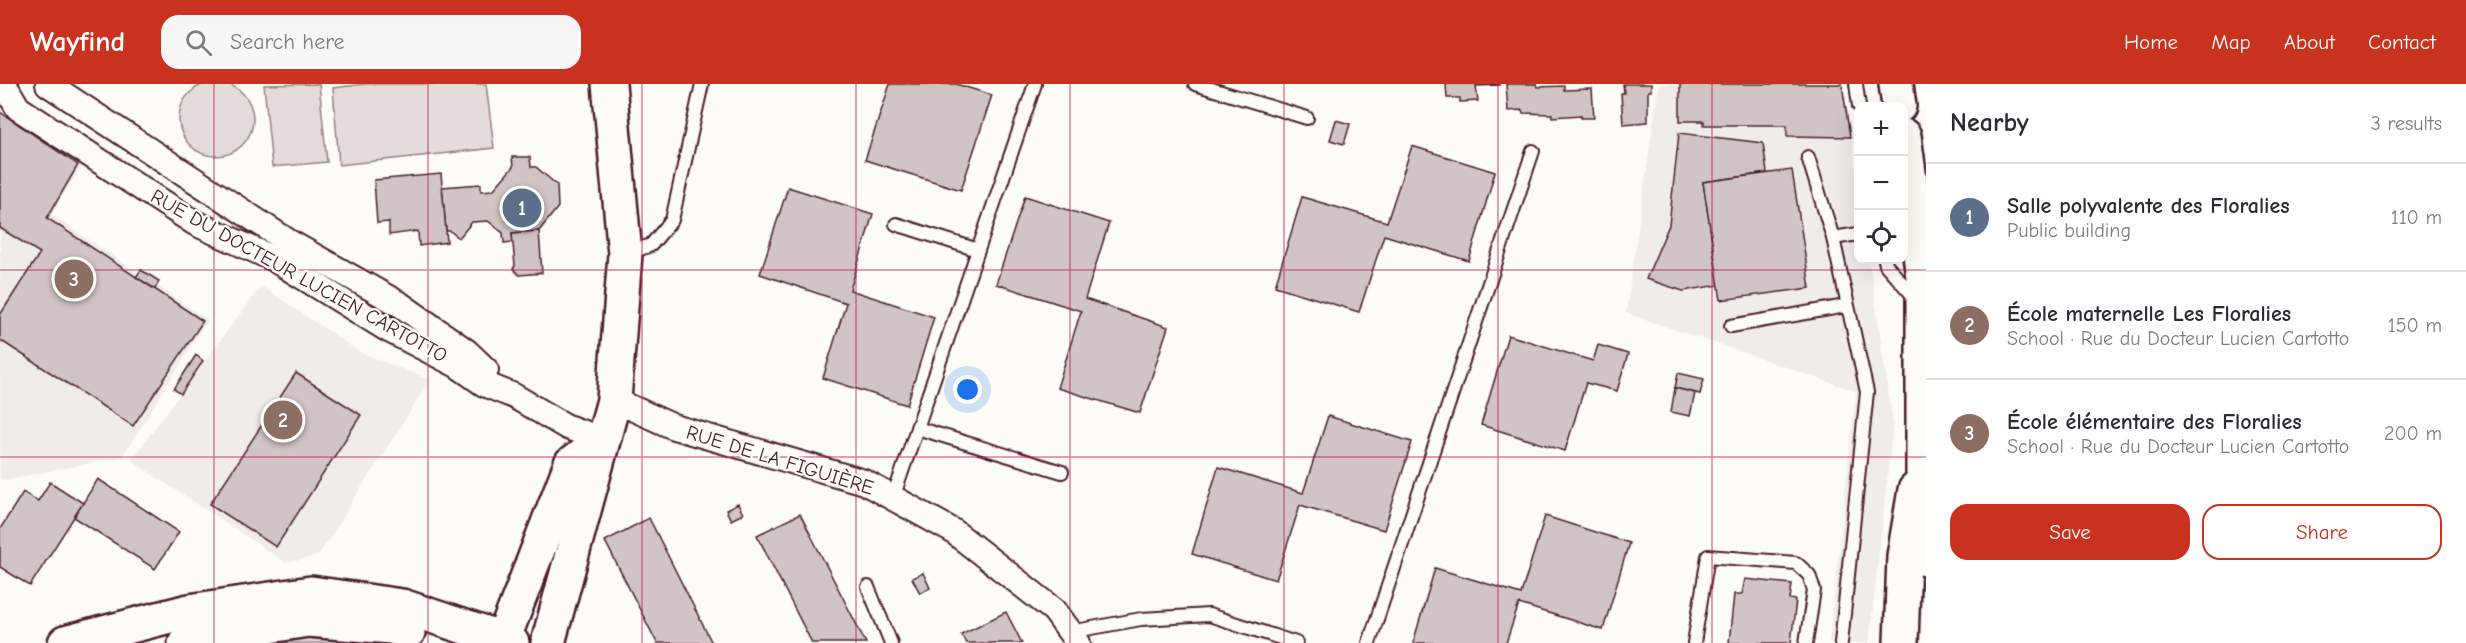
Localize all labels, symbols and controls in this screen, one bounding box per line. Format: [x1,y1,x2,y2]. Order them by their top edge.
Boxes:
search box [161,15,581,69]
text: Wayfind [30,26,125,58]
icon: search [182,26,215,59]
text: Search here [230,29,345,55]
text: Home [2124,30,2178,54]
text: Map [2211,30,2251,54]
text: About [2284,30,2335,54]
text: Contact [2368,30,2436,54]
map controls [1854,102,1908,264]
button: + [1854,102,1908,156]
text: Nearby [1950,108,2029,138]
text: 3 results [2371,112,2442,135]
button: − [1854,156,1908,210]
street label: RUE DU DOCTEUR LUCIEN CARTOTTO [147,185,451,367]
pin: 1 [502,186,542,230]
text: Salle polyvalente des Floralies [2007,193,2290,219]
text: 1 [1966,206,1973,229]
text: 110 m [2391,206,2442,229]
button: locate [1854,210,1908,264]
text: Public building [2007,219,2131,242]
pin: 3 [54,256,94,302]
text: École maternelle Les Floralies [2007,301,2291,327]
text: 2 [1965,314,1974,337]
text: 150 m [2388,314,2442,337]
text: School · Rue du Docteur Lucien Cartotto [2007,327,2349,350]
your location [953,375,982,404]
pin: 2 [264,398,302,442]
text: École élémentaire des Floralies [2007,409,2302,435]
street label: RUE DE LA FIGUIÈRE [683,421,877,499]
text: 3 [1965,422,1974,445]
text: 200 m [2384,422,2442,445]
text: School · Rue du Docteur Lucien Cartotto [2007,435,2349,458]
button: Save [1950,504,2190,560]
button: Share [2202,504,2442,560]

